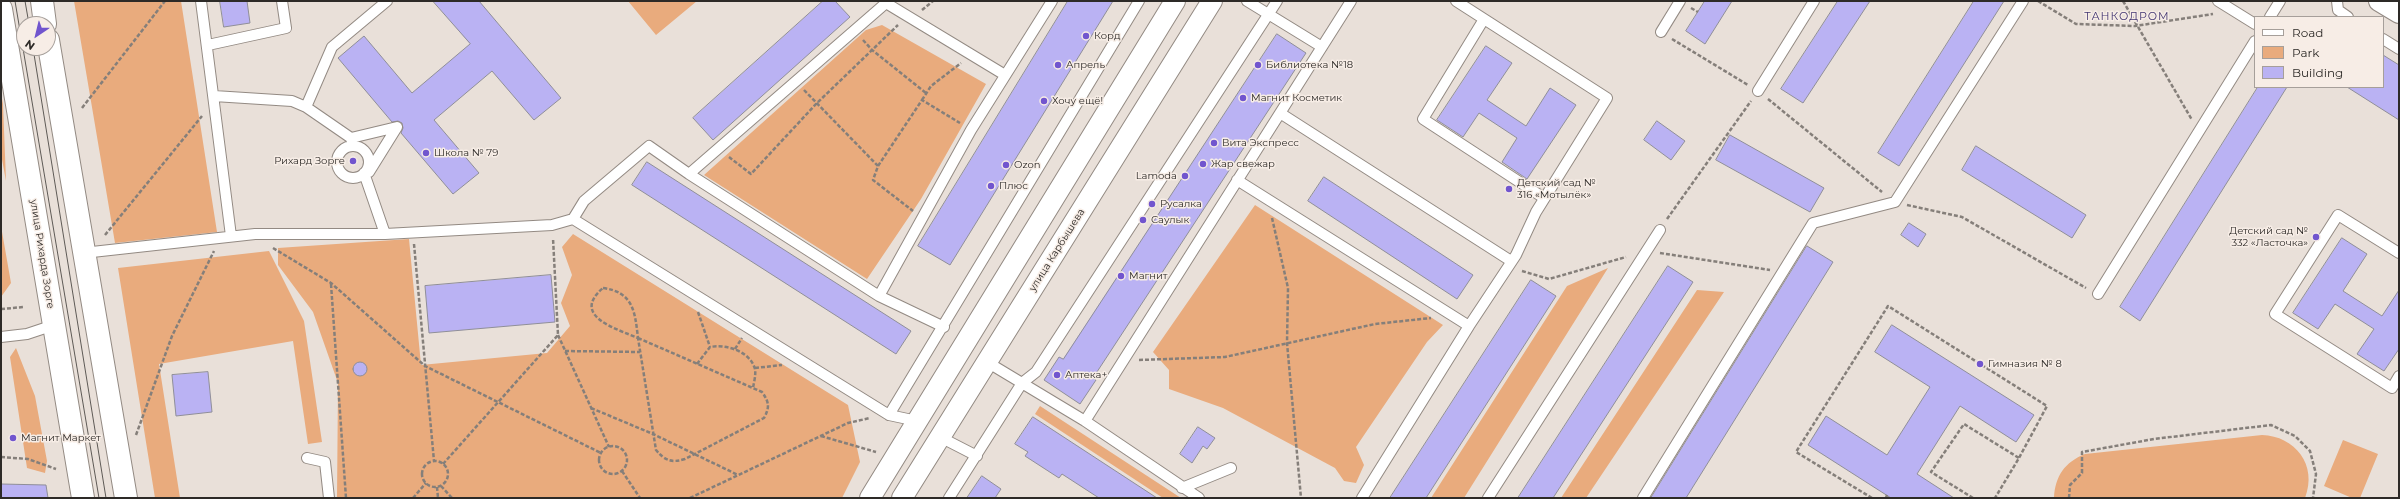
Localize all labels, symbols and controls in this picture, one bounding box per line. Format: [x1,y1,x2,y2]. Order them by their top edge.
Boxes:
district label: ТАНКОДРОМ [2084,10,2170,24]
north arrow [16,16,56,56]
legend [2254,16,2384,88]
text: Road [2292,25,2323,40]
place label: Корд [1094,30,1120,42]
marker: Корд [1081,31,1091,41]
text: N [22,37,37,53]
text: Park [2292,45,2319,60]
place label: Апрель [1066,59,1105,71]
place label: Библиотека №18 [1266,59,1353,71]
marker: Апрель [1053,60,1063,70]
marker: Библиотека №18 [1253,60,1263,70]
text: Building [2292,65,2343,80]
place label: Магнит Косметик [1251,92,1342,104]
marker: Магнит Косметик [1238,93,1248,103]
place label: Хочу ещё! [1052,95,1103,107]
marker: Хочу ещё! [1039,96,1049,106]
place label: Вита Экспресс [1222,137,1299,149]
marker: Вита Экспресс [1209,138,1219,148]
place label: Школа № 79 [434,147,498,159]
marker: Школа № 79 [421,148,431,158]
place label: Рихард Зорге [274,155,345,167]
marker: Рихард Зорге [348,156,358,166]
place label: Жар свежар [1211,158,1275,170]
place label: Ozon [1014,159,1040,171]
marker: Жар свежар [1198,159,1208,169]
marker: Ozon [1001,160,1011,170]
place label: Lamoda [1136,170,1177,182]
marker: Lamoda [1180,171,1190,181]
place label: Детский сад № 316 «Мотылёк» [1517,177,1596,200]
place label: Плюс [999,180,1028,192]
marker: Плюс [986,181,996,191]
marker: Детский сад № 316 «Мотылёк» [1504,184,1514,194]
street label: улица Рихарда Зорге [27,198,57,310]
place label: Русалка [1160,198,1202,210]
marker: Русалка [1147,199,1157,209]
street label: улица Карбышева [1027,206,1087,294]
place label: Саулык [1151,214,1189,226]
marker: Саулык [1138,215,1148,225]
place label: Детский сад № 332 «Ласточка» [2229,225,2308,248]
marker: Детский сад № 332 «Ласточка» [2311,232,2321,242]
place label: Магнит [1129,270,1168,282]
marker: Магнит [1116,271,1126,281]
place label: Гимназия № 8 [1988,358,2062,370]
marker: Гимназия № 8 [1975,359,1985,369]
place label: Аптека+ [1065,369,1107,381]
marker: Аптека+ [1052,370,1062,380]
place label: Магнит Маркет [21,432,101,444]
marker: Магнит Маркет [8,433,18,443]

